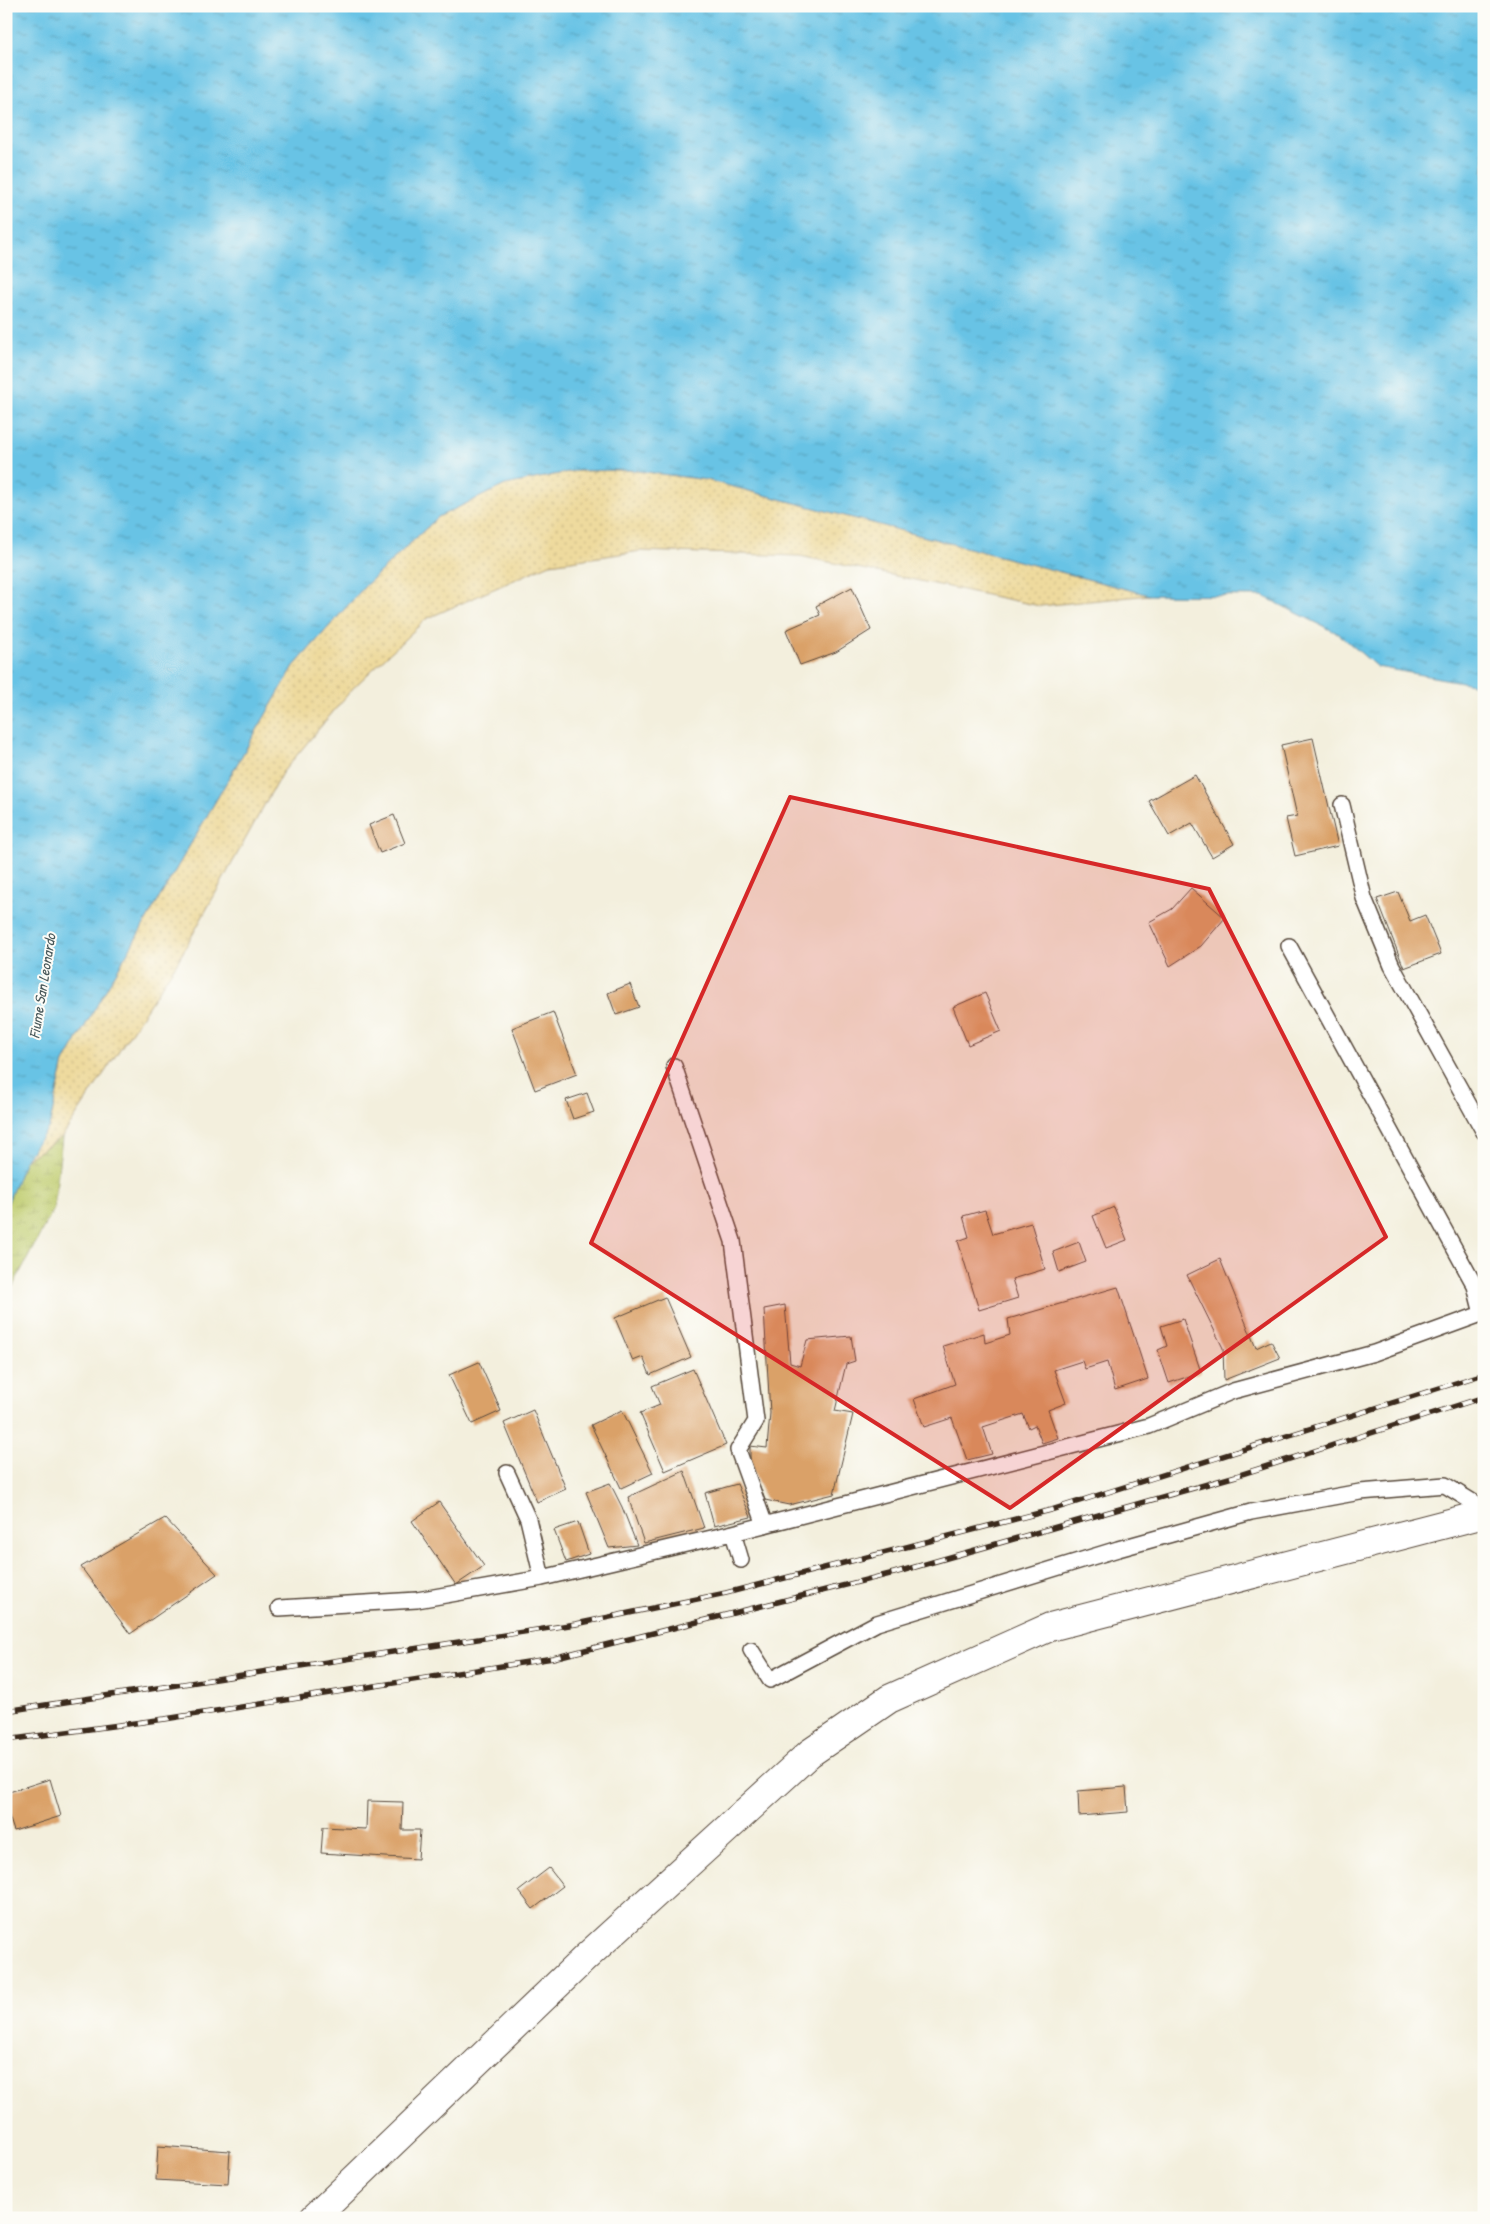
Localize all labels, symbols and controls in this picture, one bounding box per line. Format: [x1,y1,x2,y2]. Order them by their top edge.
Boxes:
water label: Fiume San Leonardo [23,931,61,1040]

